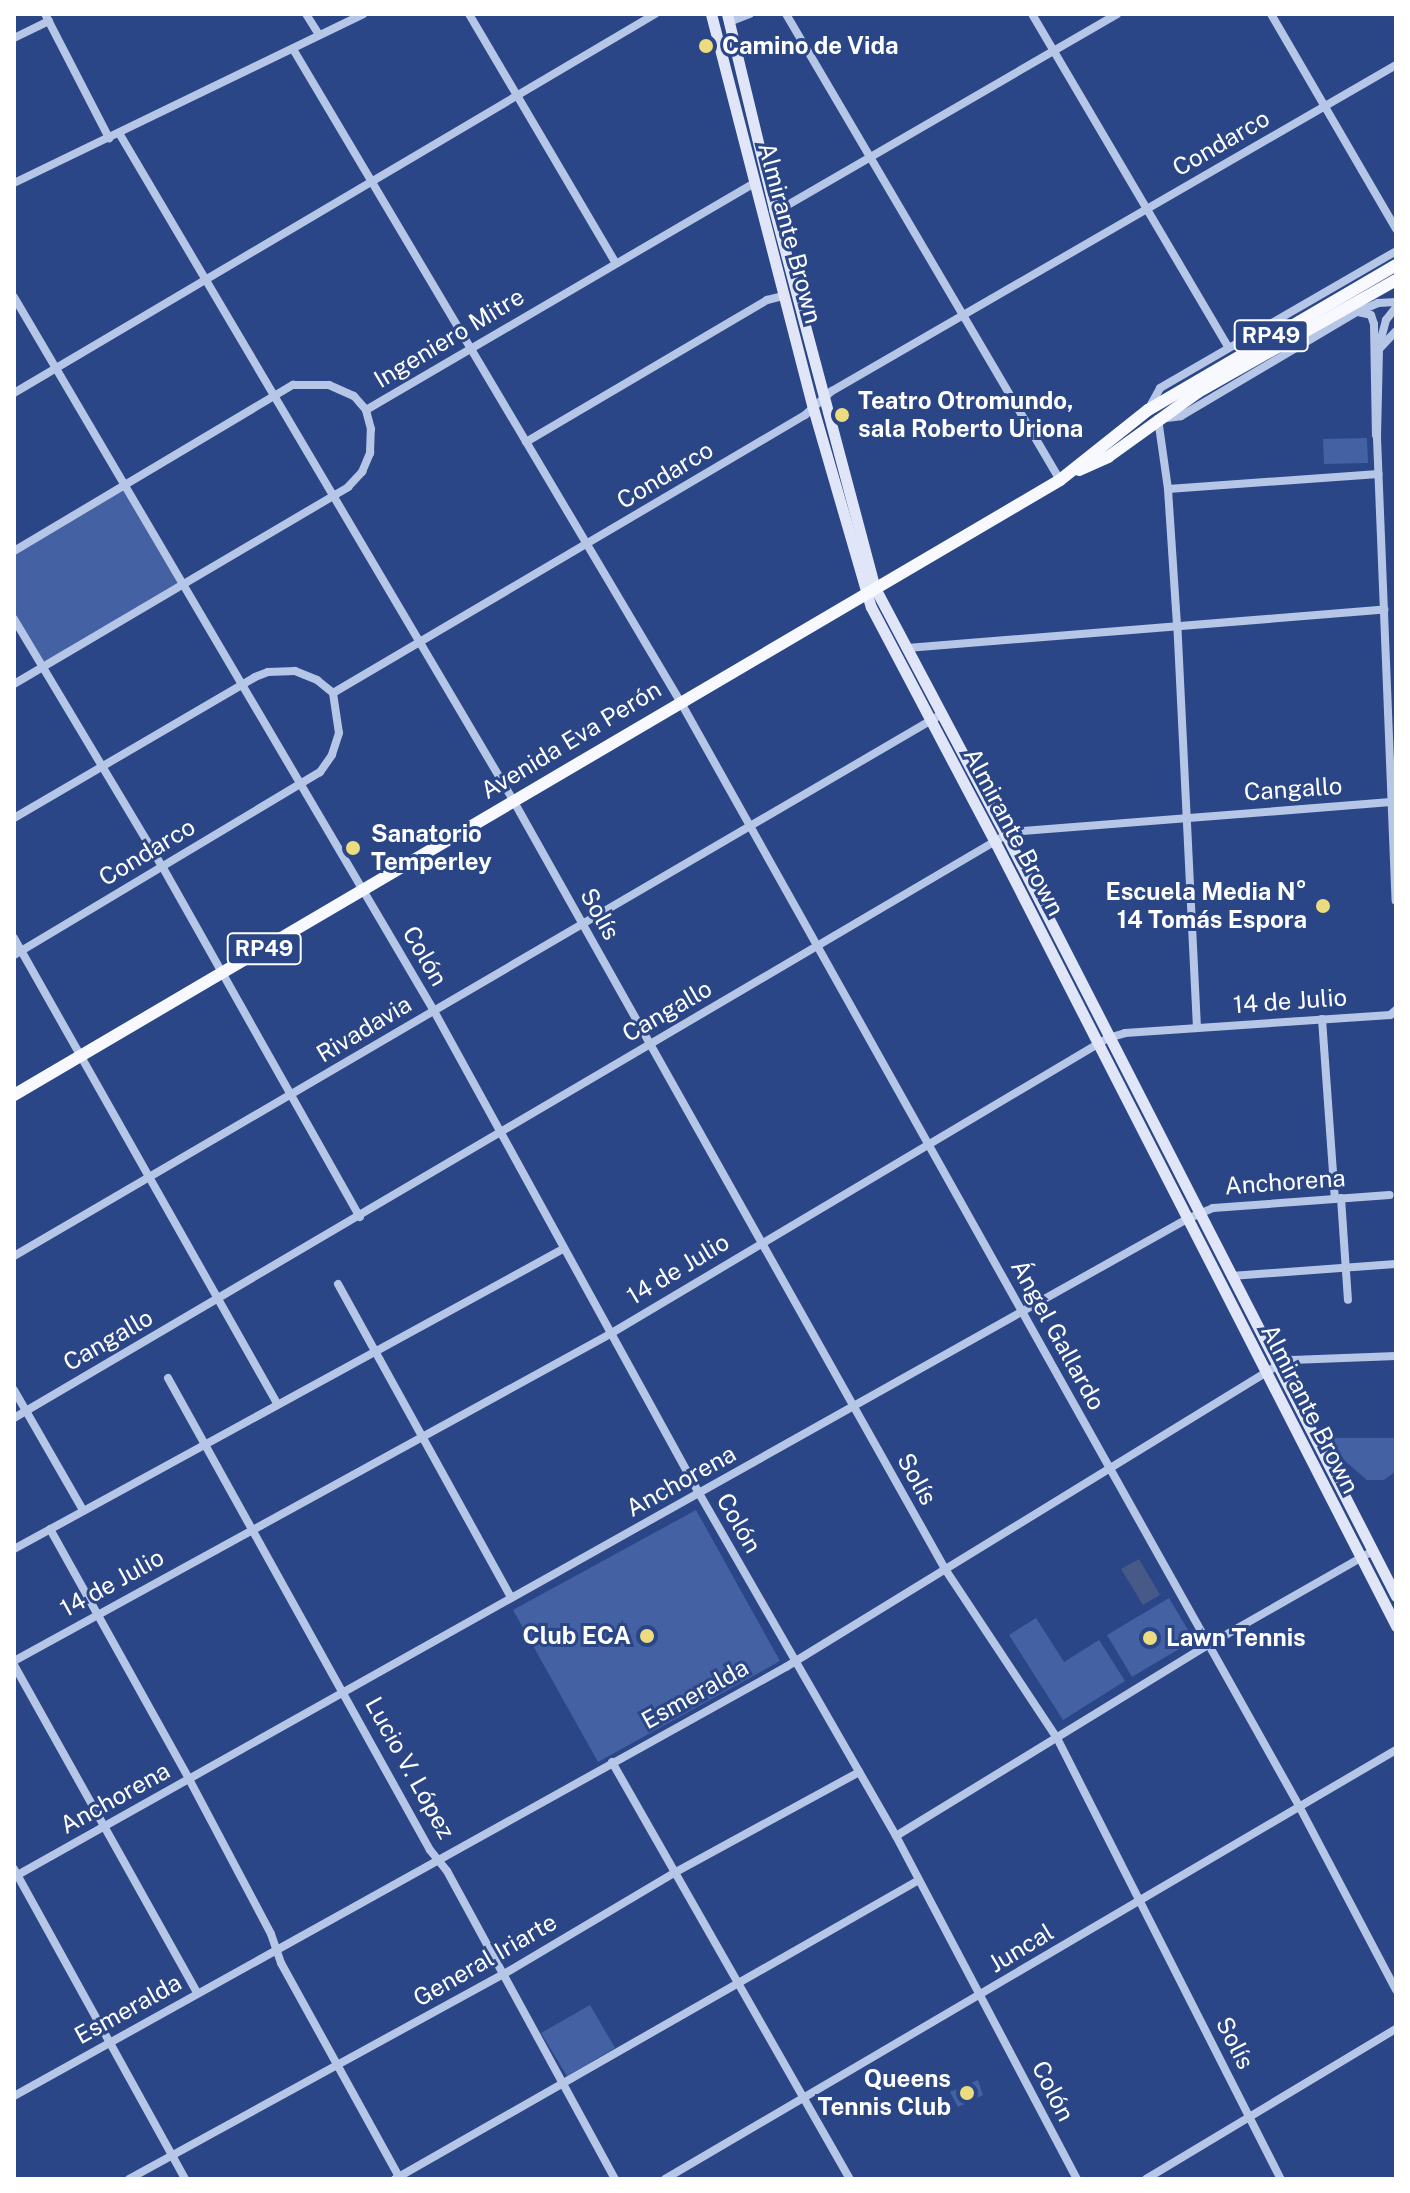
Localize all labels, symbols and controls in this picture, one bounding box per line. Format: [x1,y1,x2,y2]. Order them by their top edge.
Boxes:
place label: Camino de Vida [722,32,899,60]
marker: Camino de Vida [697,37,715,55]
street label: Condarco [1167,104,1275,182]
street label: Almirante Brown [752,139,828,327]
street label: Ingeniero Mitre [369,282,529,394]
road number: RP49 [1233,318,1309,354]
place label: Teatro Otromundo, sala Roberto Uriona [858,387,1083,443]
marker: Teatro Otromundo, sala Roberto Uriona [833,406,851,424]
street label: Condarco [612,435,718,515]
street label: Avenida Eva Perón [476,675,666,805]
street label: Almirante Brown [958,743,1070,921]
street label: Cangallo [1243,771,1343,807]
street label: Condarco [94,812,200,892]
place label: Sanatorio Temperley [371,820,492,876]
marker: Sanatorio Temperley [342,837,364,859]
place label: Escuela Media N° 14 Tomás Espora [1106,878,1307,934]
street label: Solís [574,883,626,945]
marker: Escuela Media N° 14 Tomás Espora [1314,897,1332,915]
street label: Colón [396,921,454,991]
road number: RP49 [226,931,302,967]
street label: Cangallo [617,974,717,1048]
street label: 14 de Julio [1232,983,1348,1019]
street label: Rivadavia [311,989,417,1069]
street label: Anchorena [1224,1163,1346,1201]
street label: 14 de Julio [622,1227,734,1311]
street label: Ángel Gallardo [1005,1255,1111,1415]
street label: Cangallo [58,1303,158,1377]
street label: Almirante Brown [1255,1319,1365,1499]
street label: Anchorena [621,1439,741,1523]
street label: Solís [891,1448,943,1510]
street label: Colón [710,1488,768,1558]
street label: 14 de Julio [55,1543,169,1623]
place label: Club ECA [522,1622,631,1650]
place label: Lawn Tennis [1166,1624,1306,1652]
marker: Club ECA [638,1627,656,1645]
marker: Lawn Tennis [1141,1629,1159,1647]
street label: Esmeralda [637,1653,753,1735]
street label: Lucio V. López [359,1692,461,1844]
street label: Anchorena [55,1756,175,1840]
street label: General Iriarte [408,1907,562,2013]
street label: Juncal [983,1917,1059,1979]
street label: Esmeralda [70,1968,186,2050]
street label: Solís [1210,2012,1260,2074]
street label: Colón [1026,2056,1080,2126]
place label: Queens Tennis Club [817,2065,951,2121]
marker: Queens Tennis Club [958,2084,976,2102]

